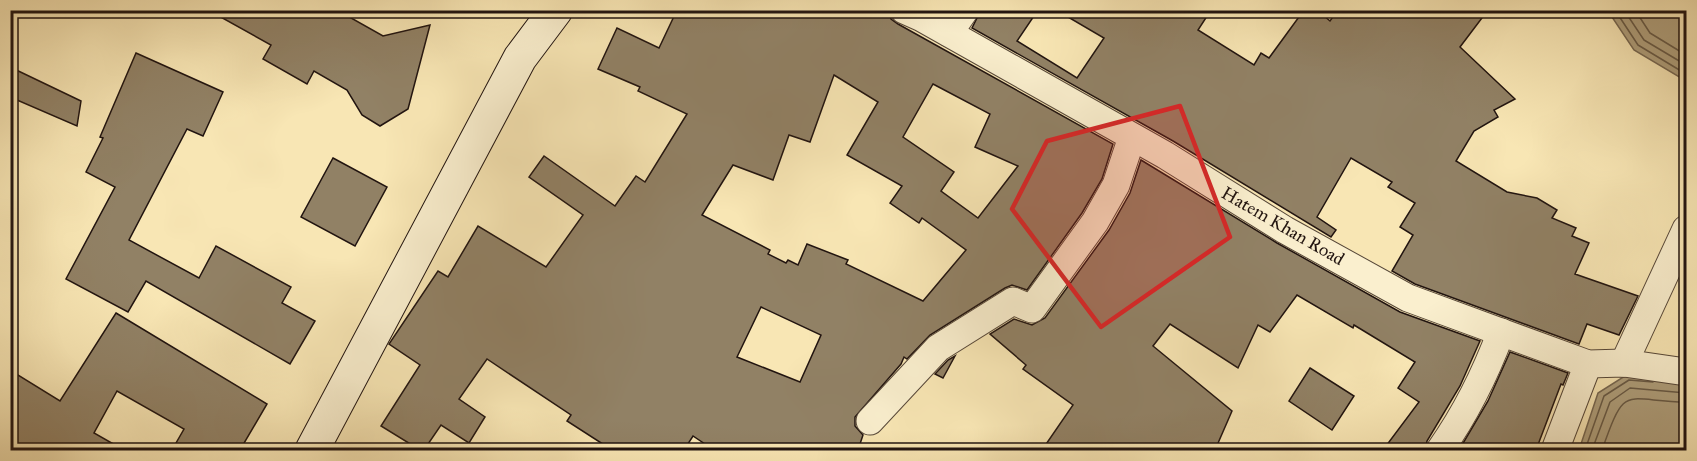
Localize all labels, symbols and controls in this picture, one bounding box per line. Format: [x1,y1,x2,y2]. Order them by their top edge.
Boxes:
street label: Hatem Khan Road [1218,182,1348,270]

